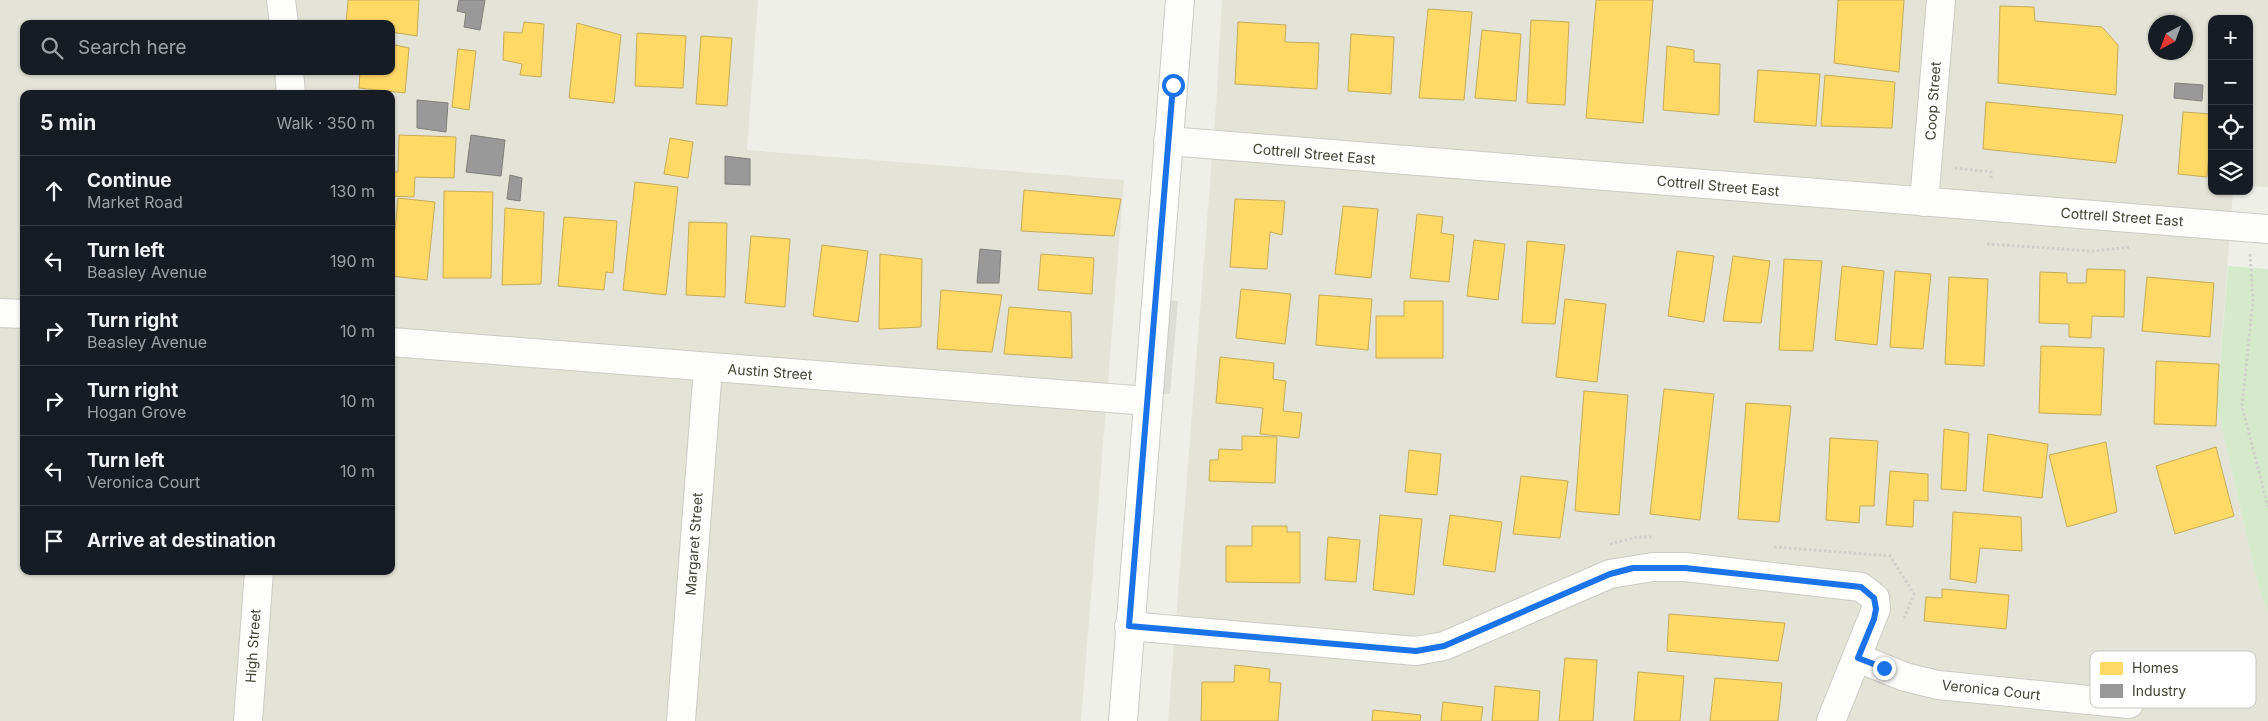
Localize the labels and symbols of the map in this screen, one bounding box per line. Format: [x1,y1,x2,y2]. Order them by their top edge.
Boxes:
north arrow [2148,15,2193,60]
street label: Coop Street [1921,61,1944,141]
route start [1162,74,1185,97]
street label: Cottrell Street East [1252,140,1376,167]
street label: Cottrell Street East [1656,172,1780,199]
street label: Cottrell Street East [2060,204,2184,229]
street label: Austin Street [727,360,813,383]
street label: Margaret Street [681,491,706,596]
street label: High Street [241,608,264,684]
legend [2090,651,2256,708]
route end [1873,657,1896,680]
text: Homes [2132,659,2179,676]
street label: Veronica Court [1941,676,2042,703]
text: Industry [2132,682,2186,699]

